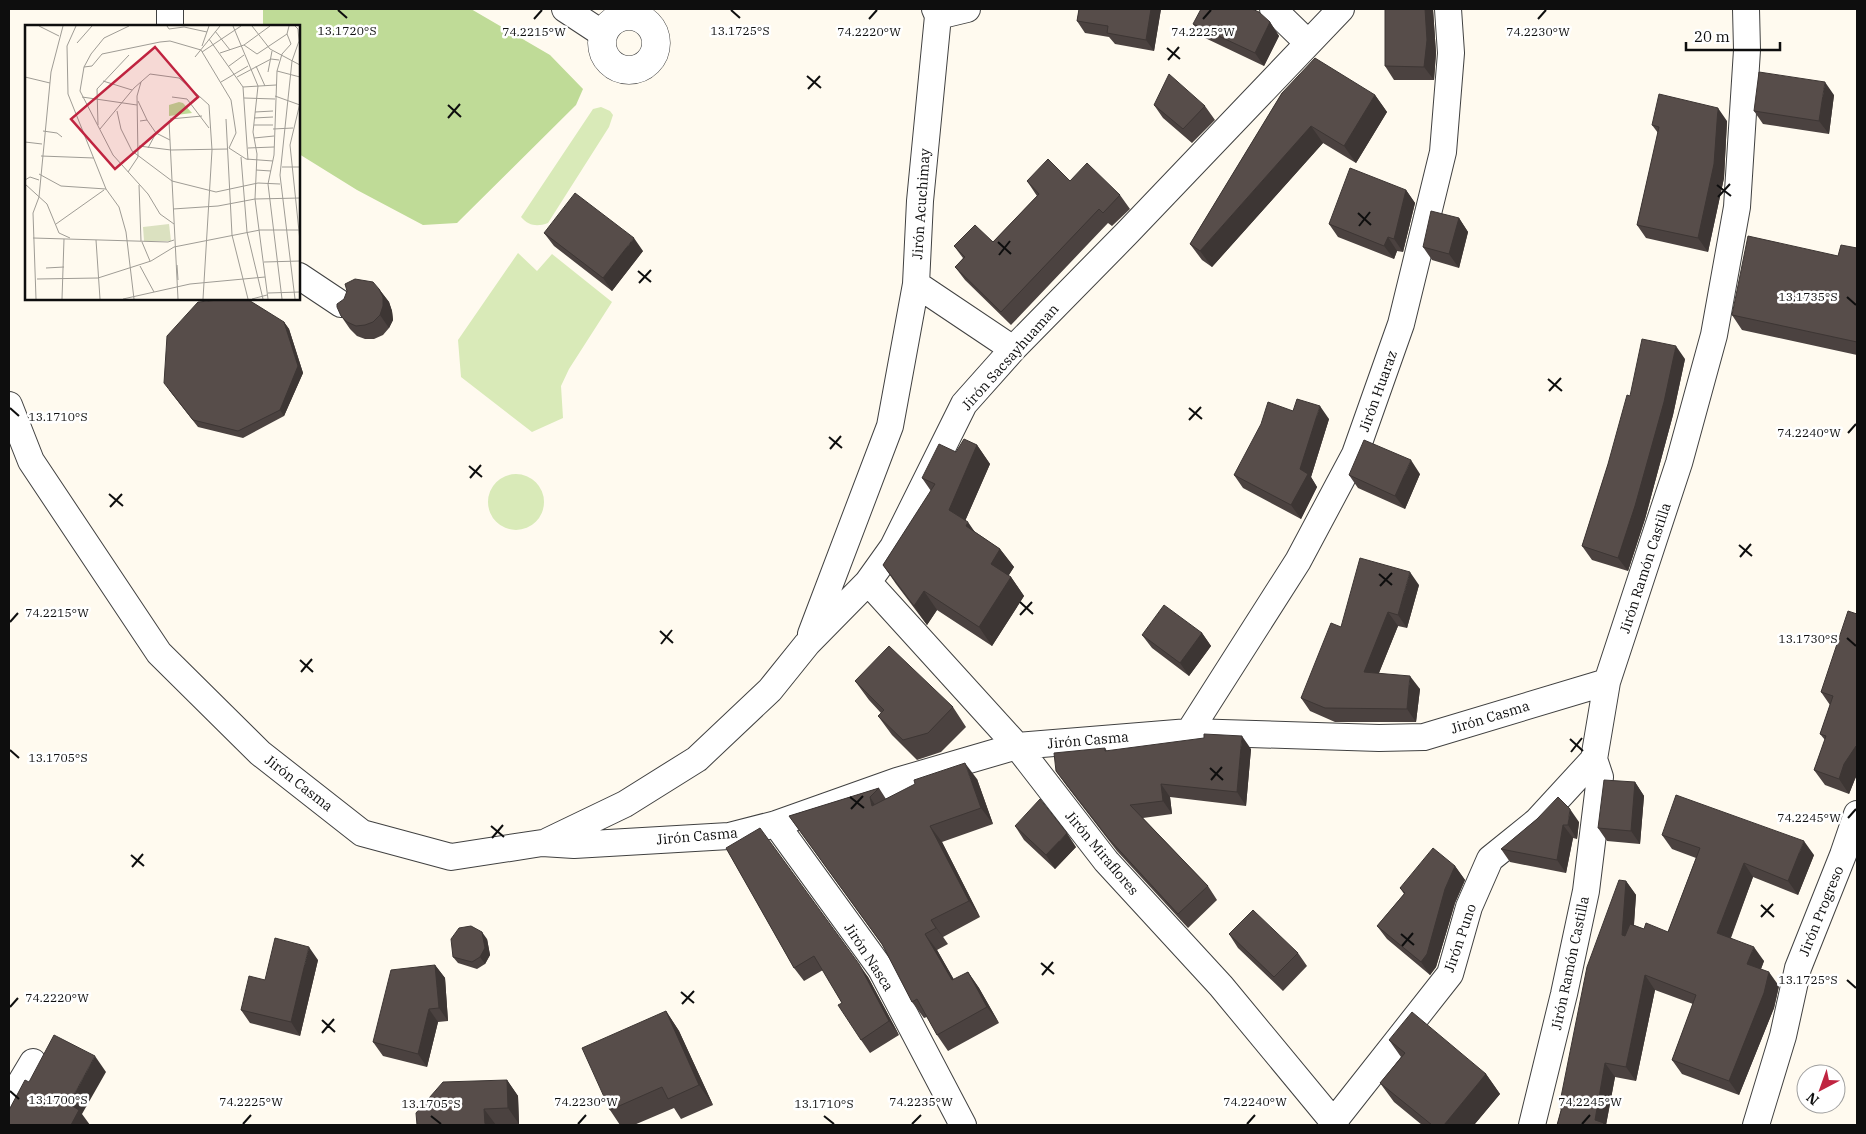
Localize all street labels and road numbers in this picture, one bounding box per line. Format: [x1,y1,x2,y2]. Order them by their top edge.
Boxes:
street label: Jirón Acuchimay [908,147,934,260]
street label: Jirón Sacsayhuaman [957,300,1063,414]
street label: Jirón Huaraz [1355,348,1401,434]
street label: Jirón Ramón Castilla [1615,500,1675,636]
street label: Jirón Casma [1448,696,1532,738]
street label: Jirón Casma [1047,727,1130,753]
street label: Jirón Casma [261,751,337,815]
street label: Jirón Miraflores [1061,807,1143,899]
street label: Jirón Casma [656,823,739,849]
street label: Jirón Progreso [1795,863,1847,959]
street label: Jirón Ramón Castilla [1547,894,1593,1032]
street label: Jirón Puno [1440,901,1480,975]
street label: Jirón Nasca [840,920,898,995]

